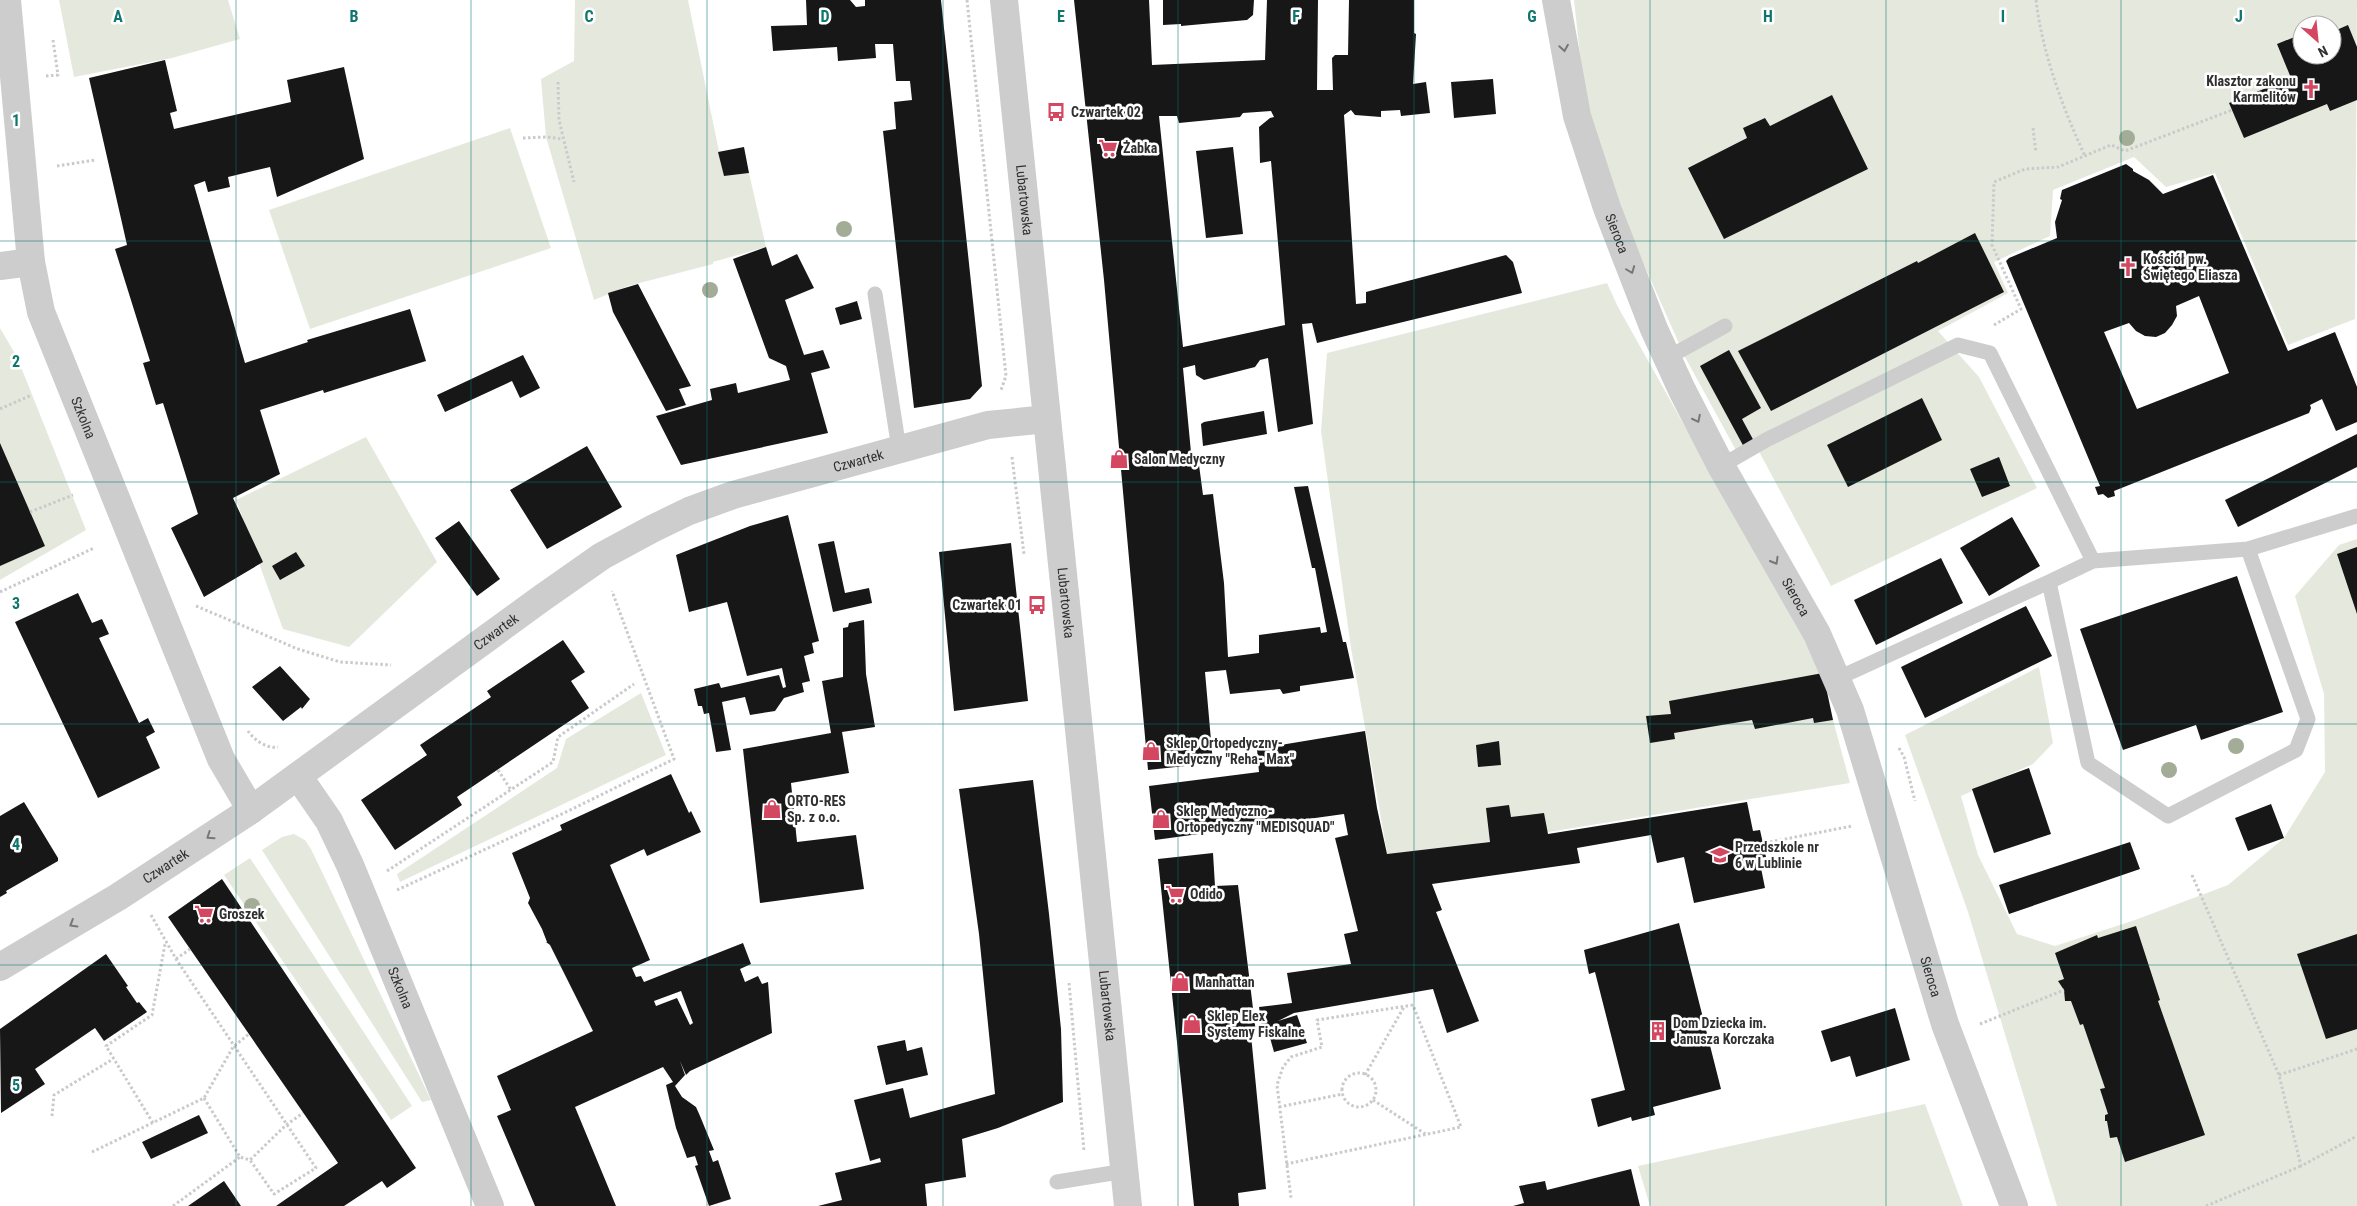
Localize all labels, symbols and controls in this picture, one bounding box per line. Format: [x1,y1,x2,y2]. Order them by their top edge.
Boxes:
text: A [113,7,123,26]
text: B [350,7,359,26]
text: C [584,7,594,26]
text: D [820,7,830,26]
text: E [1057,7,1065,26]
text: F [1292,7,1300,26]
text: G [1527,7,1537,26]
text: H [1763,7,1773,26]
text: I [2001,7,2005,26]
text: J [2235,7,2243,26]
north arrow [2292,15,2342,65]
text: N [2315,43,2330,61]
one-way arrow [1558,44,1569,52]
place label: Klasztor zakonu Karmelitów [2206,73,2296,105]
church icon: Klasztor zakonu Karmelitów [2300,78,2322,100]
bus stop icon: Czwartek 02 [1045,101,1067,123]
place label: Czwartek 02 [1071,104,1141,120]
text: 1 [12,111,20,130]
supermarket icon: Żabka [1097,137,1119,159]
place label: Żabka [1123,140,1158,156]
street label: Lubartowska [1013,164,1036,236]
street label: Sieroca [1602,211,1632,256]
place label: Kościół pw. Świętego Eliasza [2143,251,2238,283]
church icon: Kościół pw. Świętego Eliasza [2117,256,2139,278]
one-way arrow [1625,265,1635,274]
text: 2 [12,352,20,371]
street label: Szkolna [68,395,99,441]
one-way arrow [1691,413,1701,422]
street label: Czwartek [831,446,886,475]
shop icon: Salon Medyczny [1108,448,1130,470]
place label: Salon Medyczny [1134,451,1226,467]
one-way arrow [1769,556,1779,565]
street label: Lubartowska [1054,567,1078,639]
street label: Sieroca [1779,575,1813,619]
text: 3 [12,594,20,613]
bus stop icon: Czwartek 01 [1026,594,1048,616]
place label: Czwartek 01 [952,597,1022,613]
street label: Czwartek [470,610,522,653]
place label: Sklep Ortopedyczny- Medyczny "Reha- Max" [1166,735,1295,767]
shop icon: Sklep Ortopedyczny- Medyczny "Reha- Max" [1140,740,1162,762]
place label: ORTO-RES Sp. z o.o. [787,793,846,825]
shop icon: ORTO-RES Sp. z o.o. [761,798,783,820]
place label: Sklep Medyczno- Ortopedyczny "MEDISQUAD" [1176,803,1335,835]
shop icon: Sklep Medyczno- Ortopedyczny "MEDISQUAD" [1150,808,1172,830]
one-way arrow [207,830,216,840]
text: 4 [12,835,20,854]
place label: Przedszkole nr 6 w Lublinie [1735,839,1819,871]
school or university icon: Przedszkole nr 6 w Lublinie [1709,844,1731,866]
street label: Czwartek [140,845,192,887]
supermarket icon: Odido [1164,883,1186,905]
place label: Odido [1190,886,1223,902]
supermarket icon: Groszek [193,903,215,925]
place label: Groszek [219,906,265,922]
one-way arrow [70,917,79,927]
street label: Sieroca [1917,955,1944,999]
street label: Szkolna [385,965,416,1011]
street label: Lubartowska [1096,970,1119,1042]
shop icon: Manhattan [1169,971,1191,993]
place label: Manhattan [1195,974,1255,990]
place label: Sklep Elex Systemy Fiskalne [1207,1008,1305,1040]
shop icon: Sklep Elex Systemy Fiskalne [1181,1013,1203,1035]
place label: Dom Dziecka im. Janusza Korczaka [1673,1015,1775,1047]
building icon: Dom Dziecka im. Janusza Korczaka [1647,1020,1669,1042]
text: 5 [12,1076,20,1095]

